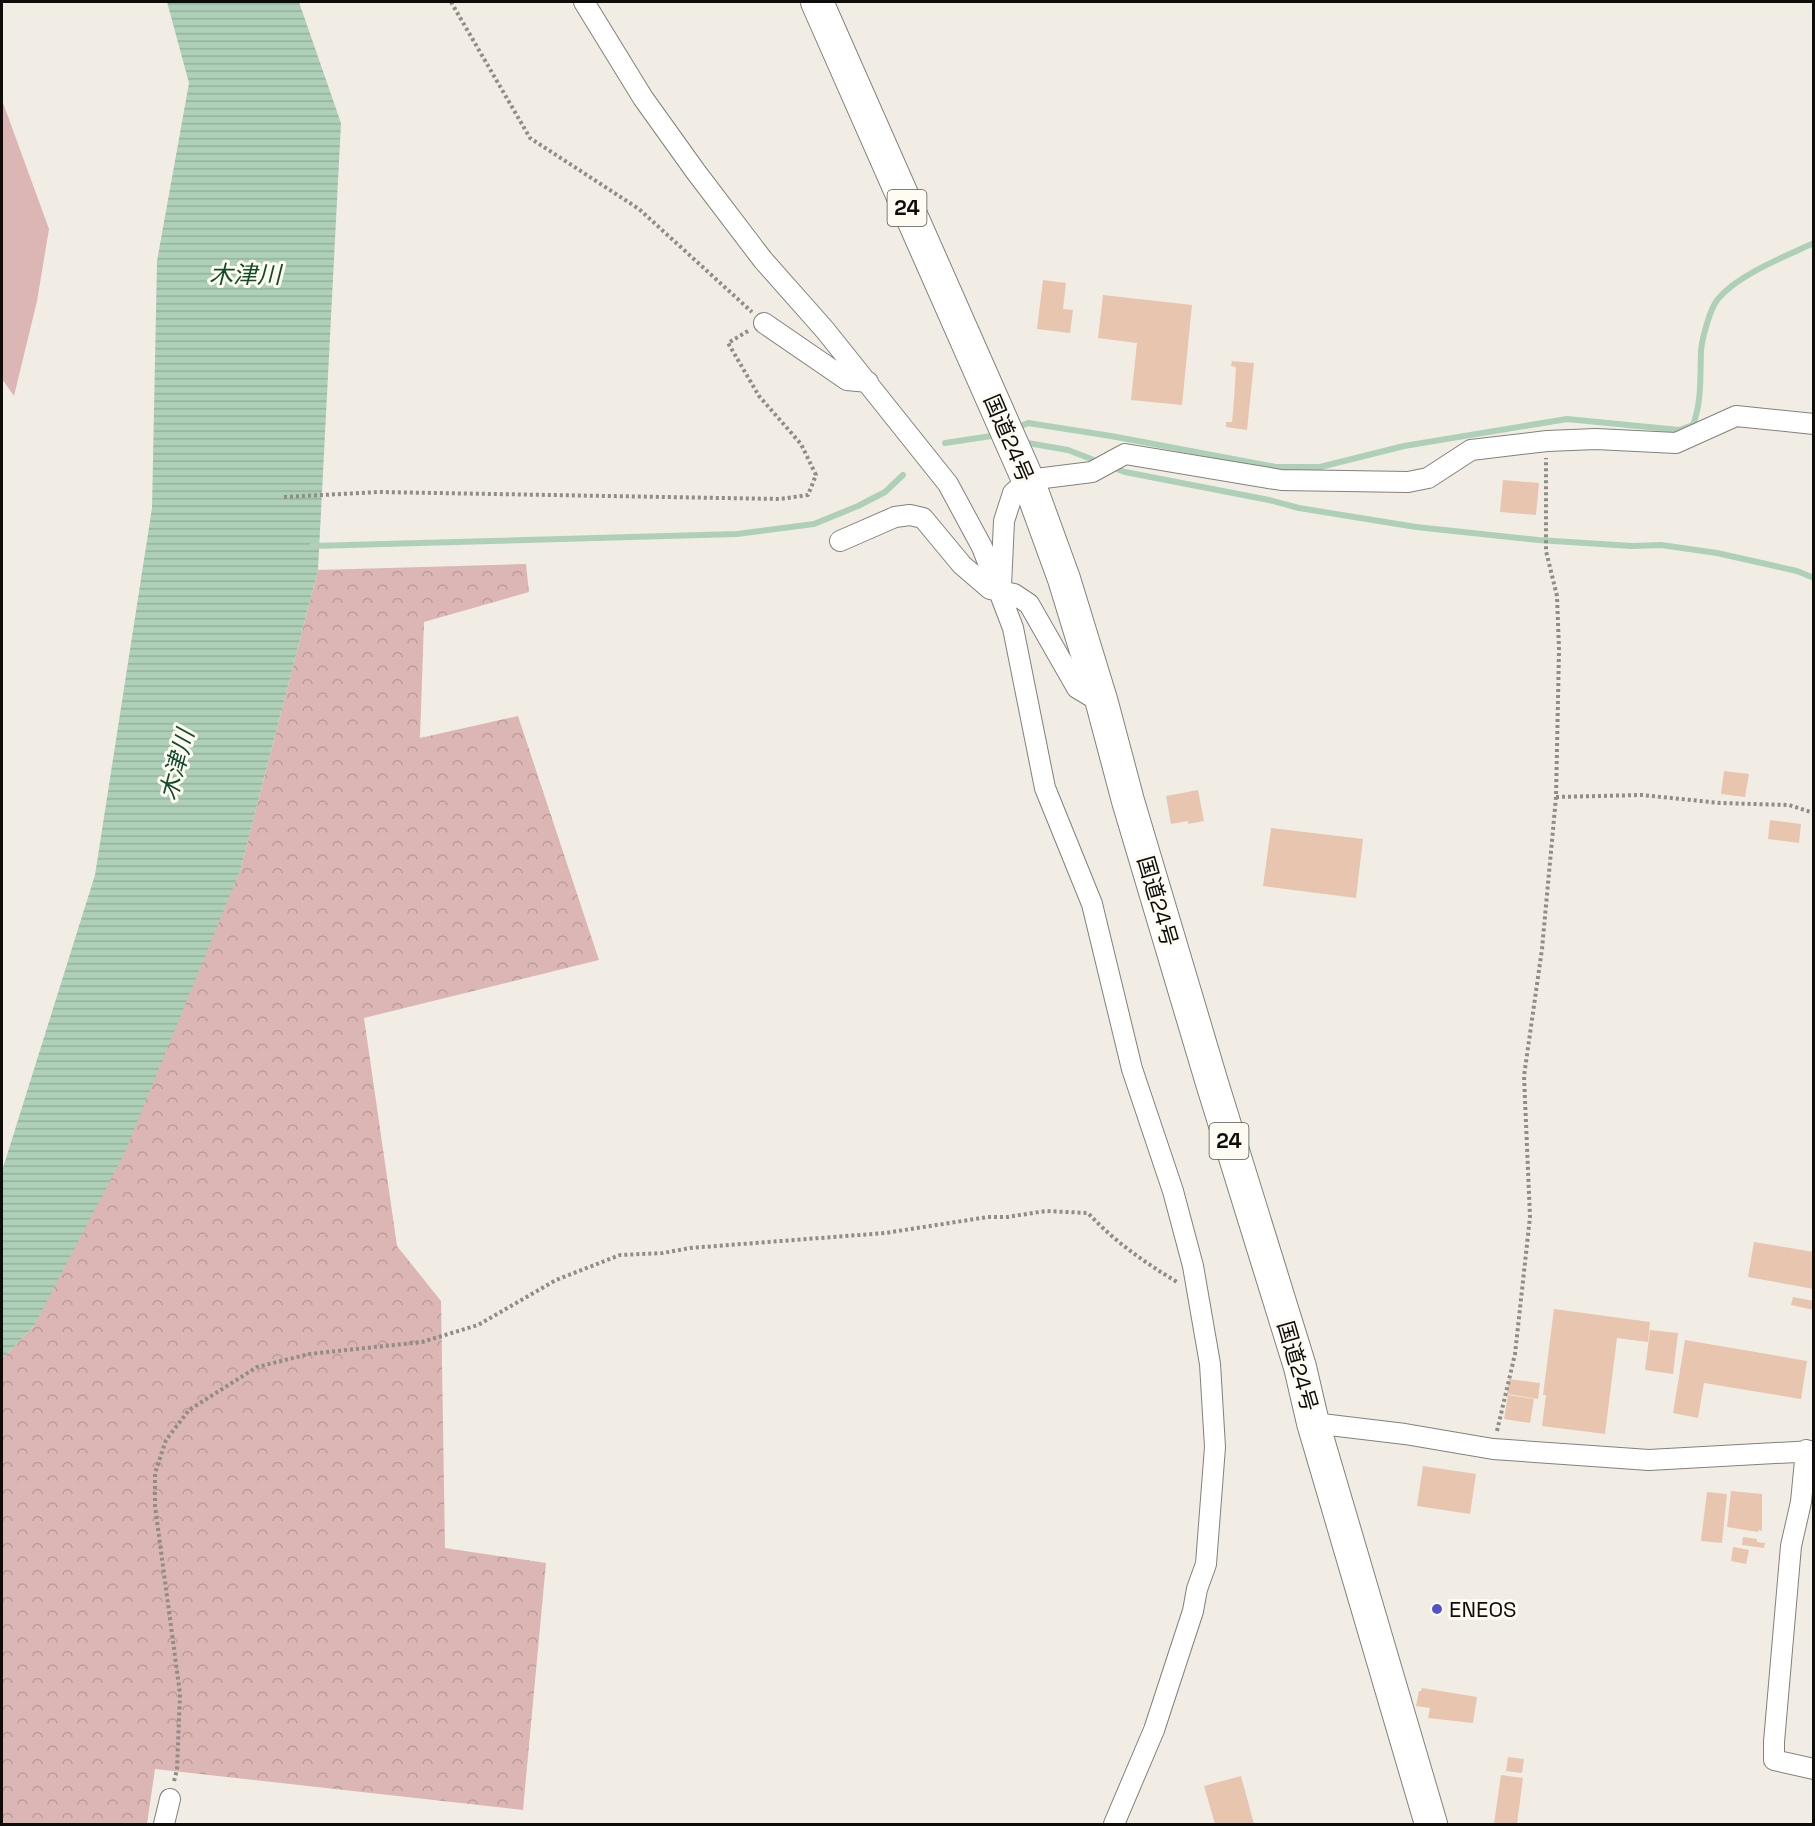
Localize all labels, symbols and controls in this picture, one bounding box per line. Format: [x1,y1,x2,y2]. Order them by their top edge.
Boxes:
road number: 24 [888,190,926,226]
water label: 木津川 [209,259,284,290]
street label: 国道24号 [978,390,1040,486]
water label: 木津川 [152,723,202,804]
street label: 国道24号 [1132,853,1184,949]
road number: 24 [1210,1123,1248,1159]
street label: 国道24号 [1272,1318,1324,1414]
place label: ENEOS [1449,1595,1517,1623]
marker: ENEOS [1430,1602,1444,1616]

